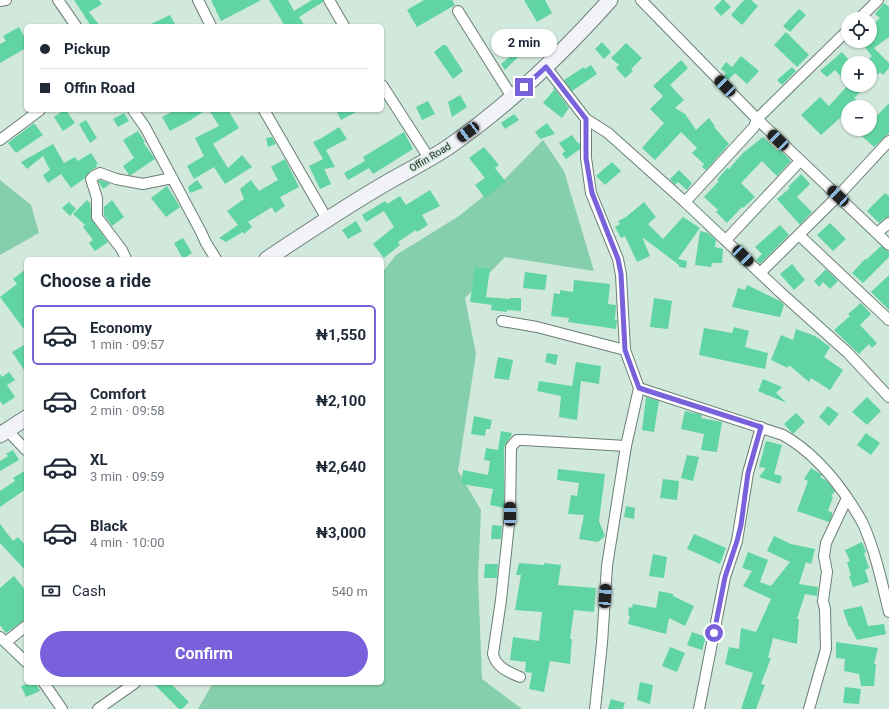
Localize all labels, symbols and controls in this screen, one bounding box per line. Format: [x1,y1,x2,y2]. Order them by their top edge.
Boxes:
map controls [841,12,877,136]
button: locate [841,12,877,48]
callout: 2 min [491,29,557,57]
text: 2 min [508,35,540,50]
text: Pickup [64,40,110,58]
button: + [841,56,877,92]
car [712,73,738,99]
route end [515,78,533,96]
text: Offin Road [64,79,135,97]
button: − [841,100,877,136]
car [455,120,481,144]
car [765,127,791,153]
street label: Offin Road [407,140,453,174]
car [825,183,851,209]
car [730,243,756,269]
text: Choose a ride [40,270,151,291]
icon: car [42,317,78,353]
text: Economy [90,319,152,337]
text: ₦1,550 [316,326,366,344]
text: 1 min · 09:57 [90,337,165,352]
icon: car [42,383,78,419]
text: Comfort [90,385,146,403]
text: ₦2,100 [316,392,366,410]
text: 2 min · 09:58 [90,403,165,418]
icon: car [42,449,78,485]
text: XL [90,451,108,469]
text: ₦2,640 [316,458,366,476]
text: 3 min · 09:59 [90,469,165,484]
car [504,502,516,526]
icon: car [42,515,78,551]
text: Black [90,517,127,535]
text: ₦3,000 [316,524,366,542]
text: 4 min · 10:00 [90,535,165,550]
icon: cash [40,580,62,602]
text: Cash [72,582,106,600]
text: 540 m [331,584,368,599]
car [598,584,612,608]
route start [705,624,723,642]
button: Confirm [40,631,368,677]

